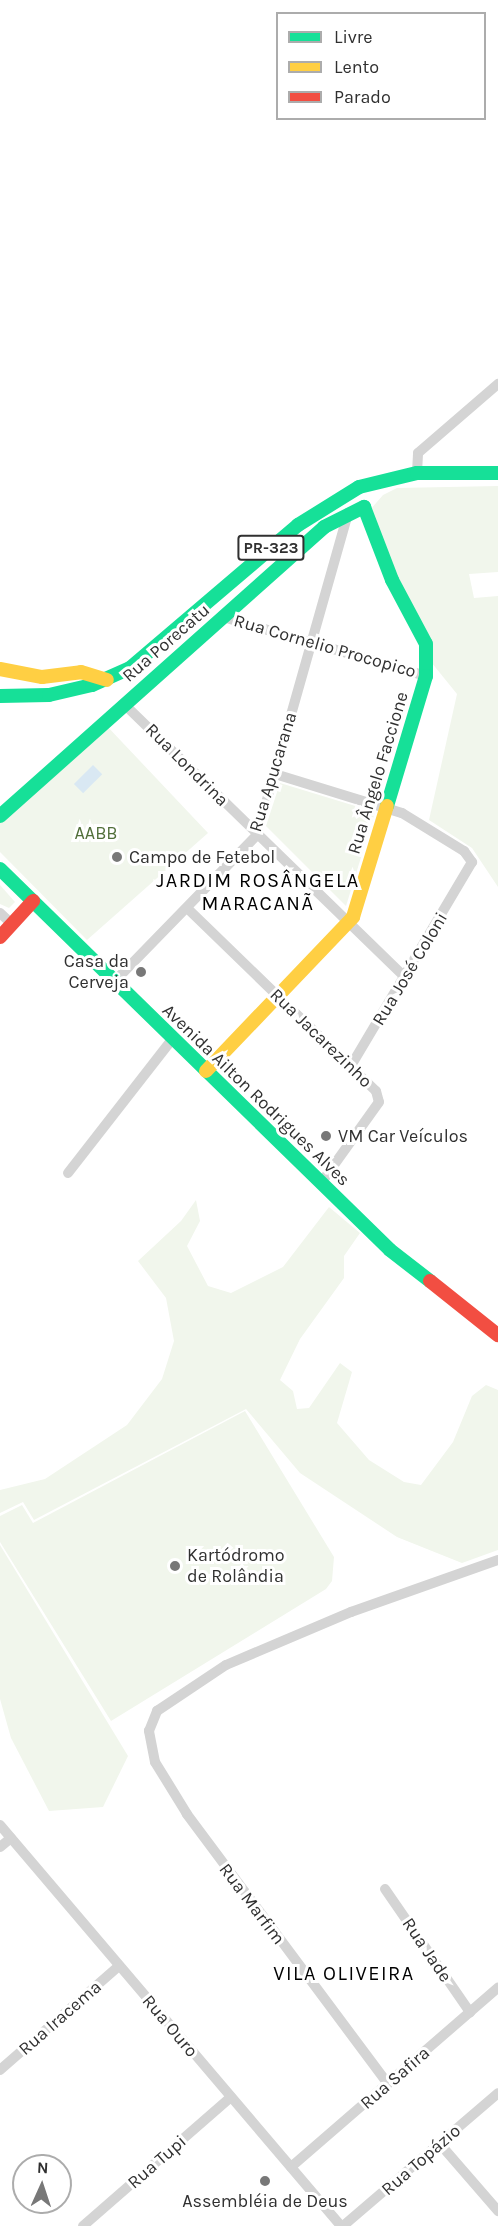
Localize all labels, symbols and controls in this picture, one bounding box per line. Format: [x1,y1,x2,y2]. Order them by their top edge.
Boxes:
legend [276,12,486,120]
text: Livre [334,26,373,48]
text: Lento [334,56,379,78]
text: Parado [334,86,391,108]
road number: PR-323 [236,535,306,561]
street label: Rua Porecatu [118,599,214,687]
street label: Rua Cornelio Procopico [231,610,419,682]
street label: Rua Ângelo Faccione [343,689,413,857]
street label: Rua Apucarana [245,709,301,835]
street label: Rua Londrina [141,719,233,811]
park label: AABB [74,822,118,844]
place label: Campo de Fetebol [129,846,275,868]
marker: Campo de Fetebol [110,850,124,864]
district label: JARDIM ROSÂNGELA MARACANÃ [156,869,360,916]
street label: Rua José Coloni [368,909,452,1029]
place label: Casa da Cerveja [64,951,129,994]
marker: Casa da Cerveja [134,965,148,979]
street label: Rua Jacarezinho [265,984,377,1092]
street label: Avenida Ailton Rodrigues Alves [158,1000,354,1190]
place label: VM Car Veículos [338,1125,468,1147]
marker: VM Car Veículos [319,1129,333,1143]
place label: Kartódromo de Rolândia [187,1545,285,1588]
marker: Kartódromo de Rolândia [168,1559,182,1573]
street label: Rua Marfim [214,1859,290,1949]
street label: Rua Jade [398,1914,456,1986]
district label: VILA OLIVEIRA [273,1961,415,1985]
street label: Rua Iracema [14,1976,106,2060]
street label: Rua Ouro [138,1990,202,2062]
street label: Rua Safira [356,2042,434,2114]
street label: Rua Topázio [377,2120,465,2200]
street label: Rua Tupi [123,2131,191,2193]
north arrow [12,2154,72,2214]
text: N [37,2158,49,2177]
marker: Assembléia de Deus [258,2174,272,2188]
place label: Assembléia de Deus [182,2190,348,2212]

